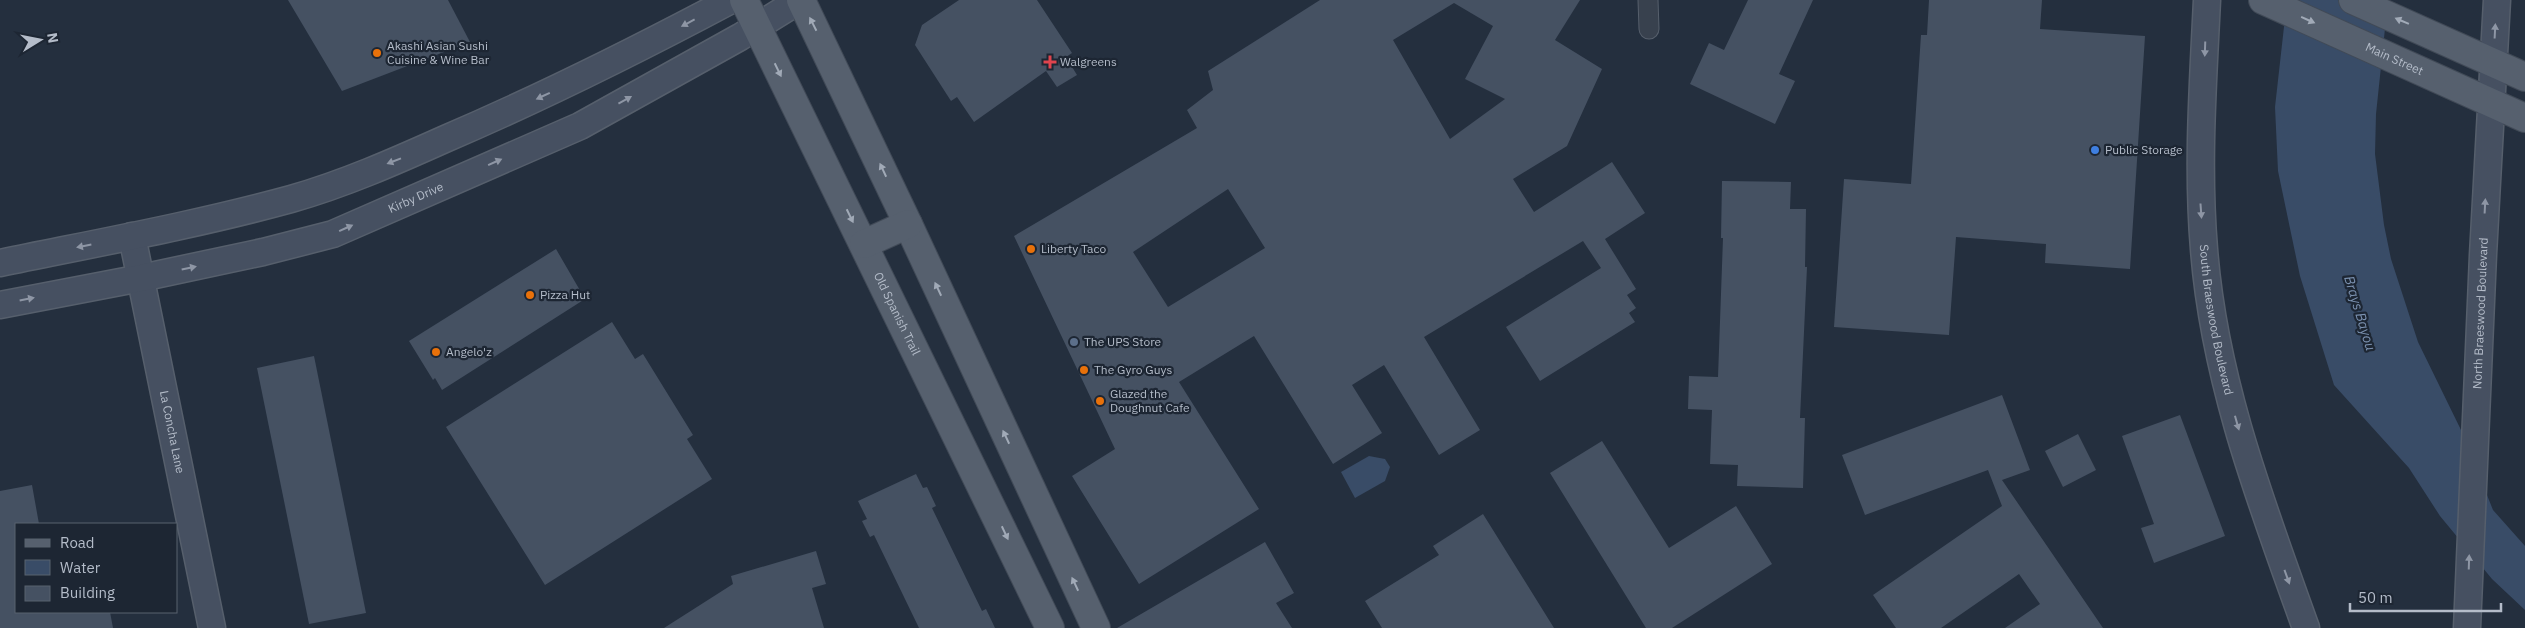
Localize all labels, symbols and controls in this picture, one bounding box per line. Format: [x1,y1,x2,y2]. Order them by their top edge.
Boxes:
north arrow [15,15,65,65]
one-way arrow [809,16,817,31]
one-way arrow [2301,16,2315,24]
one-way arrow [2395,17,2409,25]
one-way arrow [681,19,695,27]
one-way arrow [2492,23,2500,39]
text: N [43,31,63,44]
place label: Akashi Asian Sushi Cuisine & Wine Bar [387,38,490,67]
street label: Main Street [2363,39,2426,78]
one-way arrow [2200,41,2208,57]
marker: Akashi Asian Sushi Cuisine & Wine Bar [371,47,383,59]
place label: Walgreens [1060,54,1117,69]
marker: Walgreens [1044,56,1056,68]
one-way arrow [774,62,782,77]
one-way arrow [536,92,550,100]
one-way arrow [618,96,633,104]
place label: Public Storage [2105,142,2183,157]
marker: Public Storage [2089,144,2101,156]
one-way arrow [386,157,401,165]
one-way arrow [488,157,502,165]
one-way arrow [879,163,887,177]
street label: Kirby Drive [386,179,446,216]
one-way arrow [2482,198,2490,214]
one-way arrow [2198,203,2206,219]
one-way arrow [846,208,854,223]
one-way arrow [339,224,353,232]
street label: North Braeswood Boulevard [2469,237,2491,389]
place label: Liberty Taco [1041,241,1106,256]
one-way arrow [76,242,92,250]
marker: Liberty Taco [1025,243,1037,255]
street label: South Braeswood Boulevard [2197,244,2237,396]
one-way arrow [181,264,197,272]
street label: Old Spanish Trail [871,269,924,358]
water label: Brays Bayou [2340,273,2380,353]
one-way arrow [934,282,942,296]
place label: Pizza Hut [540,287,590,302]
marker: Pizza Hut [524,289,536,301]
one-way arrow [19,295,35,303]
place label: The UPS Store [1084,334,1162,349]
marker: The UPS Store [1068,336,1080,348]
place label: Angelo'z [446,344,492,359]
marker: Angelo'z [430,346,442,358]
place label: The Gyro Guys [1094,362,1172,377]
marker: The Gyro Guys [1078,364,1090,376]
place label: Glazed the Doughnut Cafe [1110,386,1190,415]
street label: La Concha Lane [157,389,188,475]
marker: Glazed the Doughnut Cafe [1094,395,1106,407]
one-way arrow [2233,415,2241,430]
one-way arrow [1002,430,1010,444]
legend [15,523,178,613]
one-way arrow [1001,526,1009,540]
text: Road [60,533,95,552]
one-way arrow [2466,554,2474,570]
text: Water [60,558,101,577]
one-way arrow [2283,570,2291,585]
one-way arrow [1071,577,1079,591]
scale bar [2350,580,2501,612]
text: Building [60,583,115,602]
text: 50 m [2358,588,2393,607]

